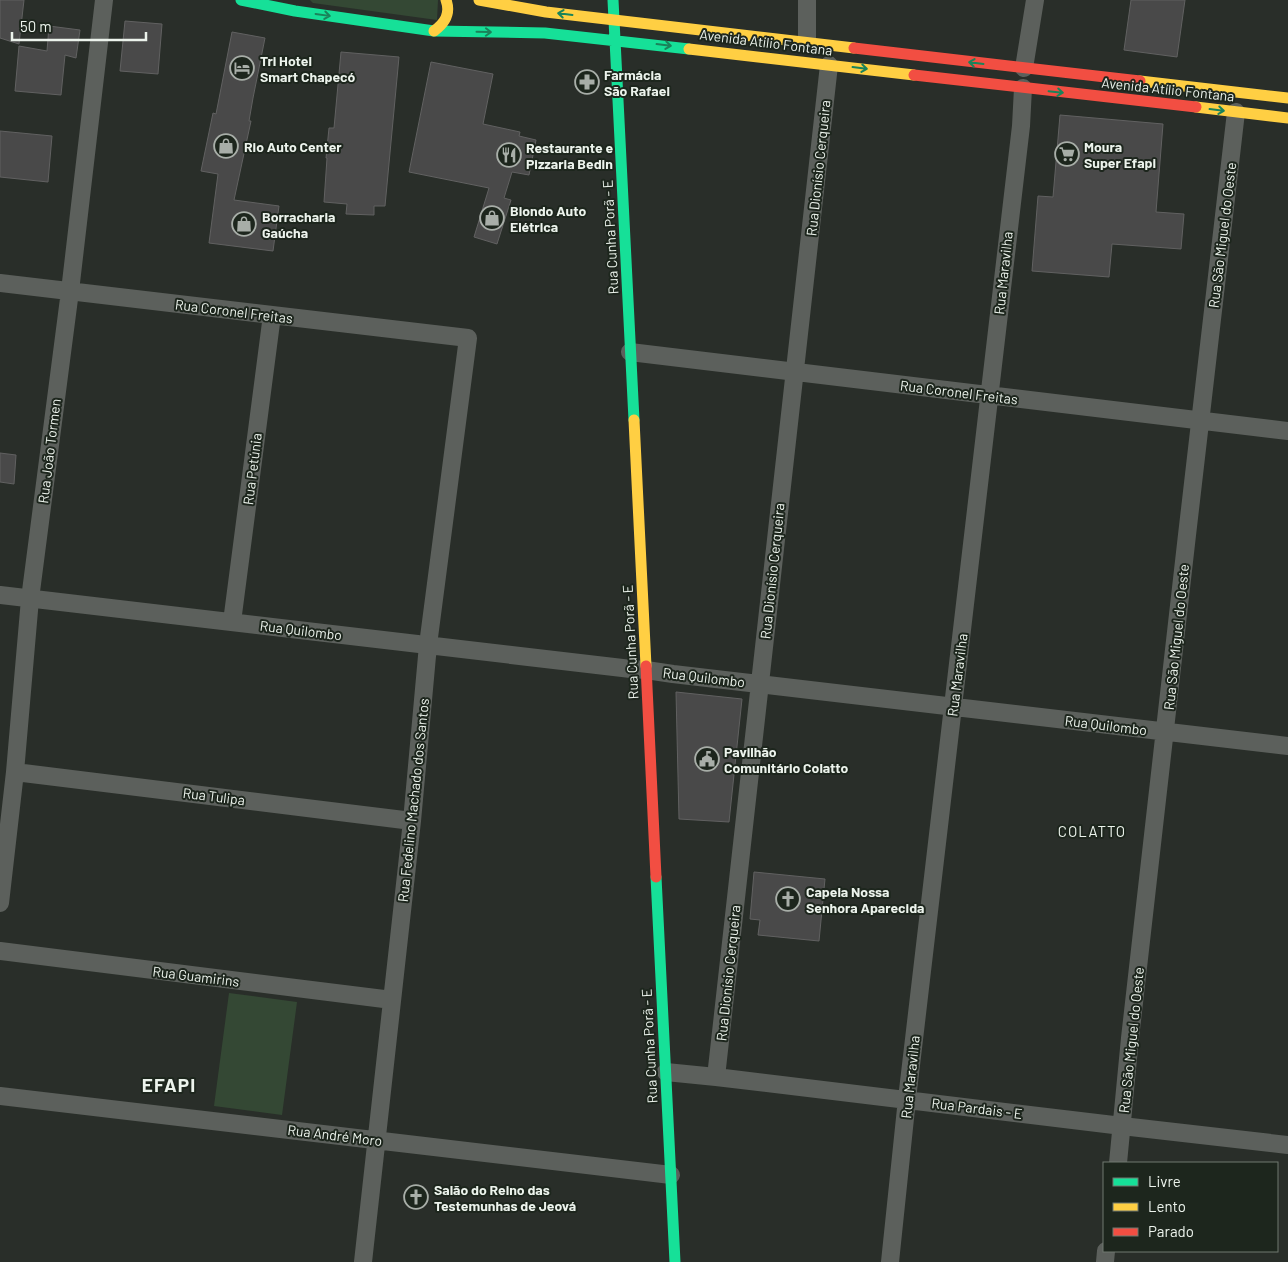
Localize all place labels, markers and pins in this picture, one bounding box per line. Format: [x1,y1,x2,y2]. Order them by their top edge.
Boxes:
place label: Tri Hotel Smart Chapecó [260,52,356,85]
hotel icon: Tri Hotel Smart Chapecó [229,55,255,81]
place label: Farmácia São Rafael [604,66,670,99]
pharmacy icon: Farmácia São Rafael [574,69,600,95]
shop icon: Rio Auto Center [213,133,239,159]
place label: Rio Auto Center [244,138,342,155]
place label: Moura Super Efapi [1084,138,1156,171]
place label: Restaurante e Pizzaria Bedin [526,139,613,172]
supermarket icon: Moura Super Efapi [1054,141,1080,167]
restaurant icon: Restaurante e Pizzaria Bedin [496,142,522,168]
place label: Biondo Auto Elétrica [510,202,586,235]
shop icon: Biondo Auto Elétrica [479,205,505,231]
place label: Borracharia Gaúcha [262,208,335,241]
shop icon: Borracharia Gaúcha [231,211,257,237]
place label: Pavilhão Comunitário Colatto [724,743,849,776]
public building icon: Pavilhão Comunitário Colatto [694,746,720,772]
place label: Capela Nossa Senhora Aparecida [806,883,924,916]
church icon: Capela Nossa Senhora Aparecida [775,886,801,912]
place label: Salão do Reino das Testemunhas de Jeová [434,1181,576,1214]
church icon: Salão do Reino das Testemunhas de Jeová [403,1184,429,1210]

